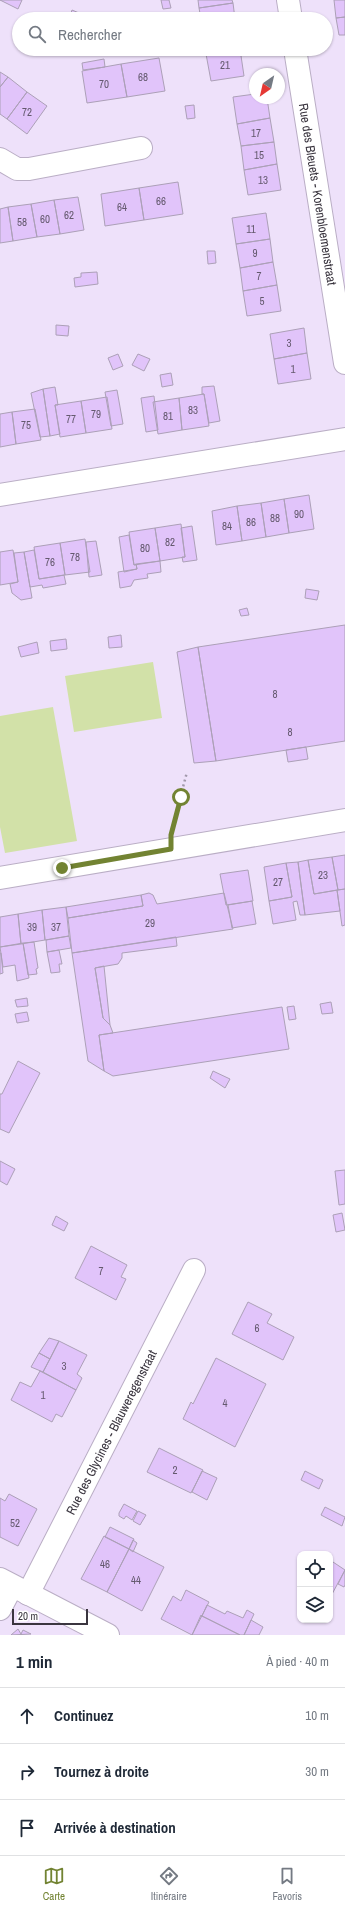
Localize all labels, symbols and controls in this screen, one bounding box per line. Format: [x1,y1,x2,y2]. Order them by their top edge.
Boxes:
search box [12,12,333,56]
icon: search [26,23,48,45]
text: Rechercher [58,24,122,45]
house number: 21 [220,58,230,72]
north arrow [249,68,285,104]
house number: 68 [138,70,148,84]
house number: 70 [99,77,109,91]
street label: Rue des Bleuets - Korenbloemenstraat [295,102,341,286]
house number: 72 [22,105,32,119]
house number: 17 [251,126,261,140]
house number: 15 [254,148,264,162]
house number: 13 [258,173,268,187]
house number: 66 [156,194,166,208]
house number: 64 [117,200,127,214]
house number: 62 [64,208,74,222]
house number: 60 [40,212,50,226]
house number: 58 [17,215,27,229]
house number: 11 [246,222,256,236]
house number: 9 [252,246,258,260]
house number: 7 [256,269,262,283]
house number: 5 [259,294,265,308]
house number: 3 [286,336,292,350]
house number: 1 [290,362,296,376]
house number: 83 [188,403,198,417]
house number: 79 [91,407,101,421]
house number: 81 [163,409,173,423]
house number: 77 [66,412,76,426]
house number: 75 [21,418,31,432]
house number: 90 [294,507,304,521]
house number: 88 [270,511,280,525]
house number: 86 [246,515,256,529]
house number: 84 [222,519,232,533]
house number: 82 [165,535,175,549]
house number: 80 [140,541,150,555]
house number: 78 [70,550,80,564]
house number: 76 [45,555,55,569]
house number: 8 [272,687,278,701]
house number: 8 [287,725,293,739]
route start [172,788,190,806]
route end [53,859,71,877]
house number: 23 [318,868,328,882]
house number: 27 [273,875,283,889]
house number: 29 [145,916,155,930]
house number: 39 [27,920,37,934]
house number: 37 [51,920,61,934]
house number: 7 [98,1264,104,1278]
house number: 6 [254,1321,260,1335]
street label: Rue des Glycines - Blauweregenstraat [62,1347,160,1517]
house number: 3 [61,1359,67,1373]
house number: 1 [40,1388,46,1402]
house number: 4 [222,1396,228,1410]
house number: 2 [172,1463,178,1477]
house number: 52 [10,1516,20,1530]
map controls [297,1551,333,1623]
button: locate [297,1551,333,1587]
house number: 46 [100,1557,110,1571]
house number: 44 [131,1573,141,1587]
button: layers [297,1587,333,1623]
scale bar [12,1607,88,1626]
text: 20 m [18,1609,38,1623]
text: 1 min [16,1650,52,1673]
text: À pied · 40 m [266,1653,329,1670]
icon: ahead [16,1705,38,1727]
text: Continuez [54,1705,113,1726]
text: 10 m [305,1707,329,1724]
icon: right [16,1761,38,1783]
text: Tournez à droite [54,1761,149,1782]
text: 30 m [305,1763,329,1780]
icon: arrive [16,1817,38,1839]
text: Arrivée à destination [54,1817,176,1838]
tab: Carte [43,1865,65,1903]
tab: Itinéraire [151,1865,187,1903]
tab: Favoris [272,1865,302,1903]

